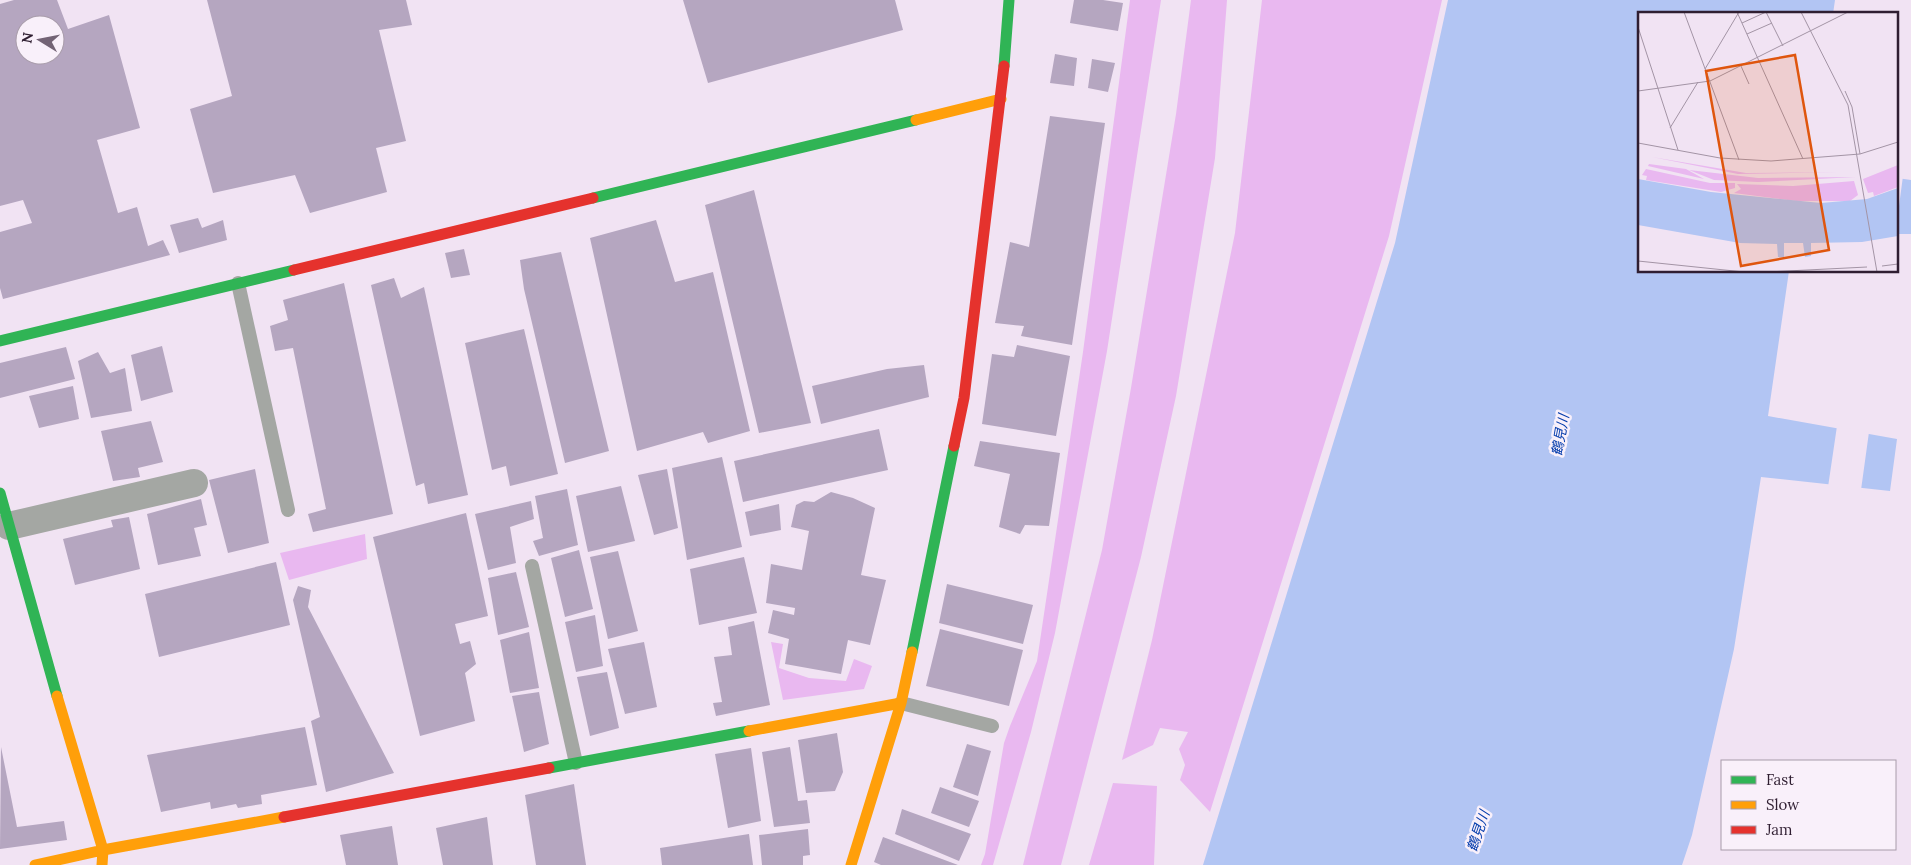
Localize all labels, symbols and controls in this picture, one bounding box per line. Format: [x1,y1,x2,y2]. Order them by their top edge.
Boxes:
inset map [1638,12,1898,272]
north arrow [15,15,65,65]
text: N [17,31,37,45]
water label: 鶴見川 [1547,411,1573,457]
legend [1721,760,1896,850]
text: Fast [1766,770,1794,789]
text: Slow [1766,795,1799,814]
water label: 鶴見川 [1463,806,1494,854]
text: Jam [1765,820,1793,839]

